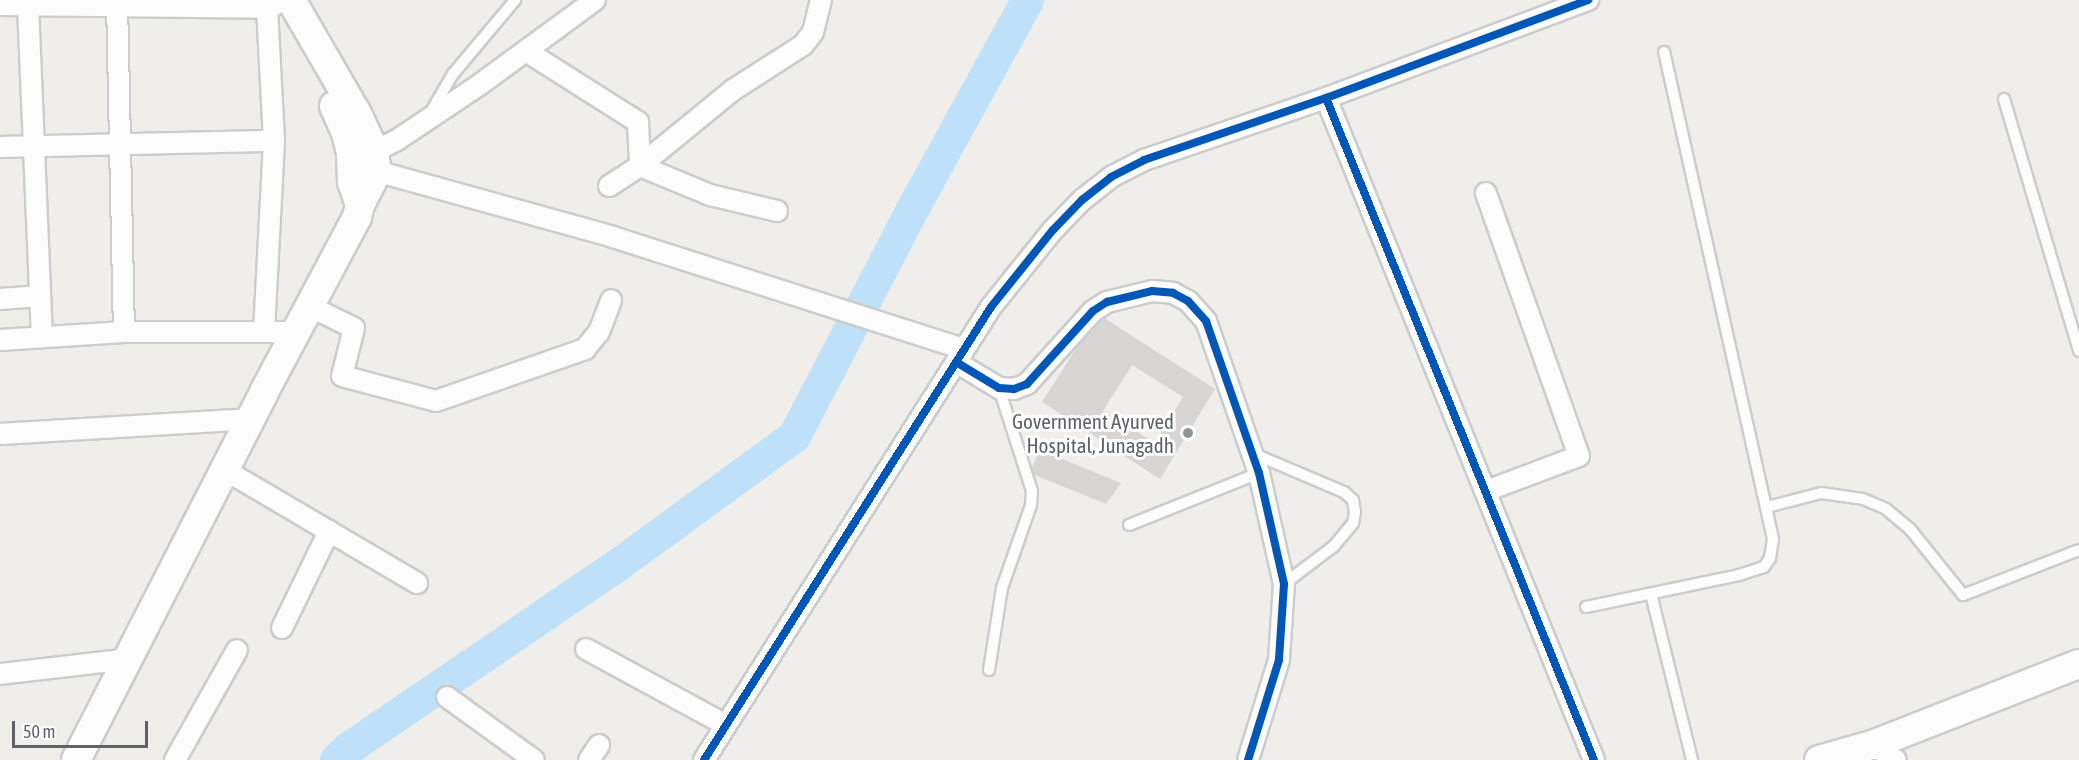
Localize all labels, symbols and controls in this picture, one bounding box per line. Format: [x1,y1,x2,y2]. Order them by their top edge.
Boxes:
place label: Government Ayurved Hospital, Junagadh [1012,408,1174,458]
marker: Government Ayurved Hospital, Junagadh [1179,424,1197,442]
scale bar [15,709,152,747]
text: 50 m [23,721,55,742]

